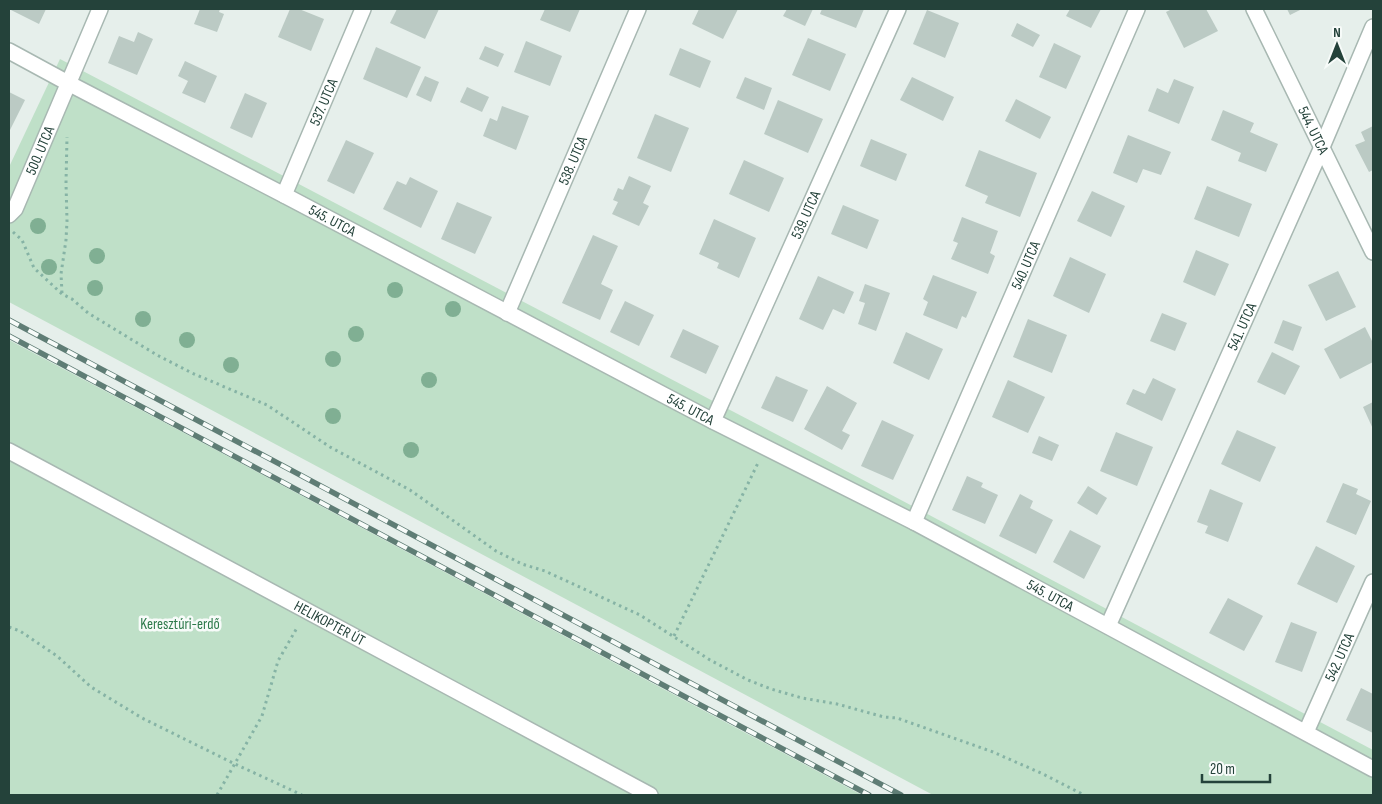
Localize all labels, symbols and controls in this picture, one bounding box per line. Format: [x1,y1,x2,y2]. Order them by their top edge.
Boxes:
north arrow [1312,20,1362,70]
text: N [1333,24,1341,41]
street label: 537. UTCA [305,75,342,128]
street label: 544. UTCA [1294,103,1333,158]
street label: 500. UTCA [21,123,59,178]
street label: 538. UTCA [554,133,592,188]
street label: 539. UTCA [786,187,825,242]
street label: 545. UTCA [305,200,360,241]
street label: 540. UTCA [1007,238,1045,292]
street label: 541. UTCA [1223,299,1261,353]
street label: 545. UTCA [664,389,718,430]
street label: 545. UTCA [1023,575,1078,616]
street label: HELIKOPTER ÚT [291,596,369,650]
park label: Keresztúri-erdő [140,615,220,634]
street label: 542. UTCA [1320,630,1359,684]
scale bar [1202,752,1270,784]
text: 20 m [1210,760,1235,779]

